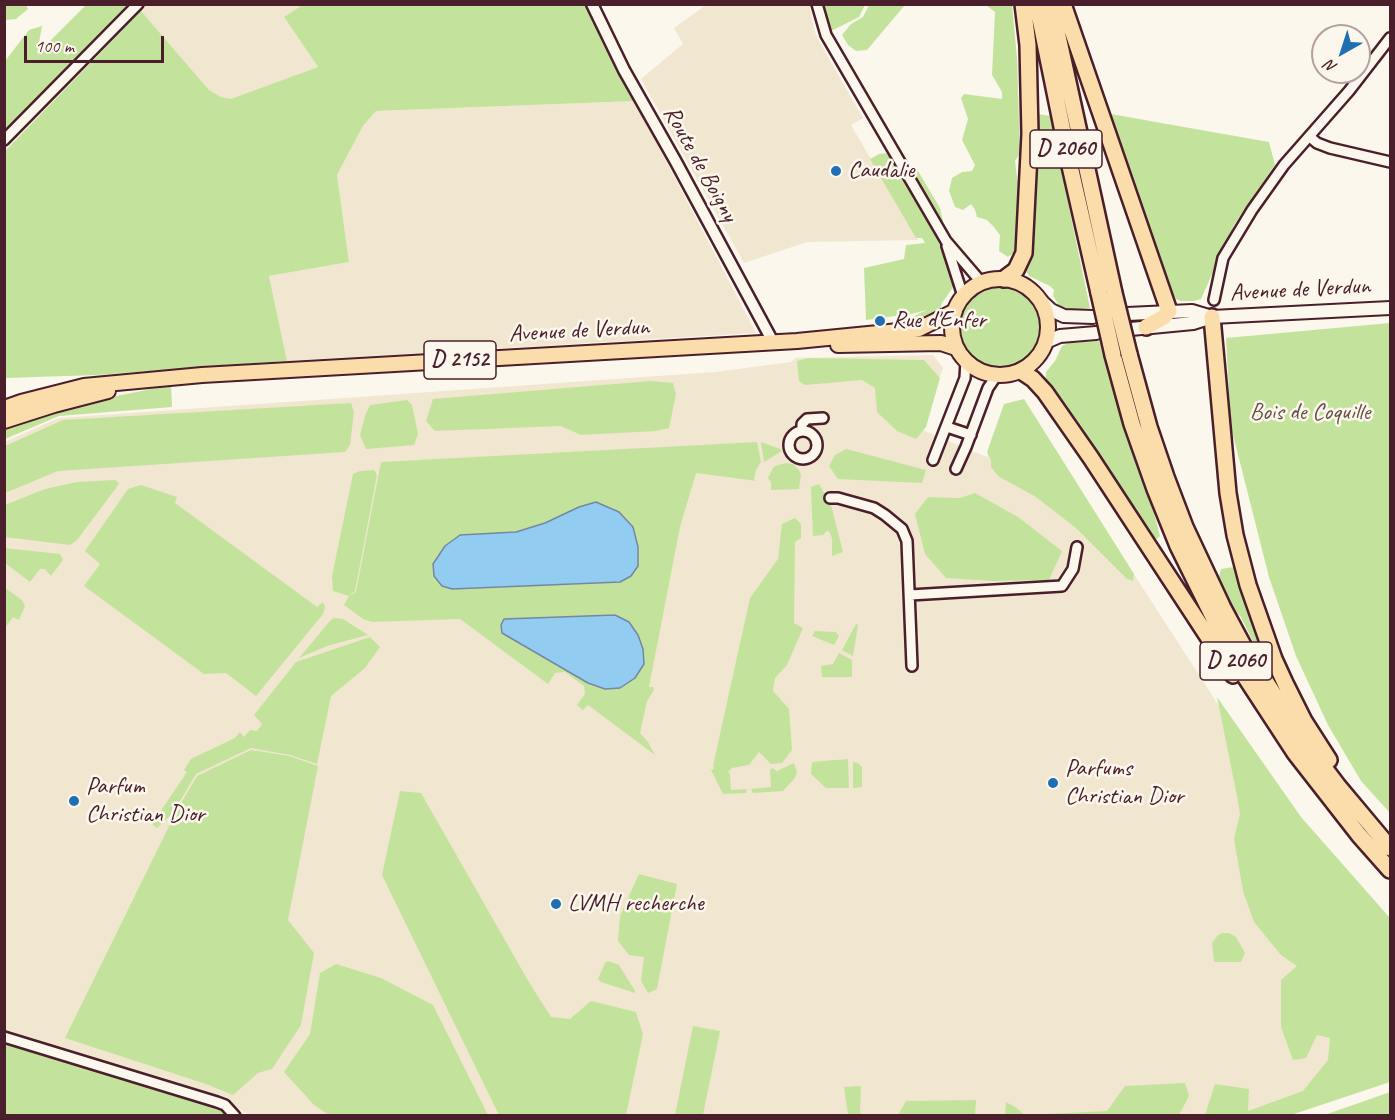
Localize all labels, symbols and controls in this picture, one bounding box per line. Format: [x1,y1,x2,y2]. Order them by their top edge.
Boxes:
scale bar [27,24,166,62]
north arrow [1311,24,1371,84]
text: 100 m [35,35,74,57]
text: N [1321,56,1341,77]
street label: Route de Boigny [656,101,744,227]
road number: D 2060 [1030,130,1102,168]
place label: Caudalie [848,157,914,185]
marker: Caudalie [829,164,843,178]
street label: Avenue de Verdun [1229,272,1371,308]
place label: Rue d'Enfer [892,307,986,335]
street label: Avenue de Verdun [508,313,650,349]
marker: Rue d'Enfer [873,314,887,328]
road number: D 2152 [424,341,496,379]
park label: Bois de Coquille [1250,399,1370,427]
road number: D 2060 [1200,642,1272,680]
place label: Parfums Christian Dior [1065,755,1183,811]
place label: Parfum Christian Dior [86,773,204,829]
marker: Parfums Christian Dior [1046,776,1060,790]
marker: Parfum Christian Dior [67,794,81,808]
place label: LVMH recherche [568,890,704,918]
marker: LVMH recherche [549,897,563,911]

